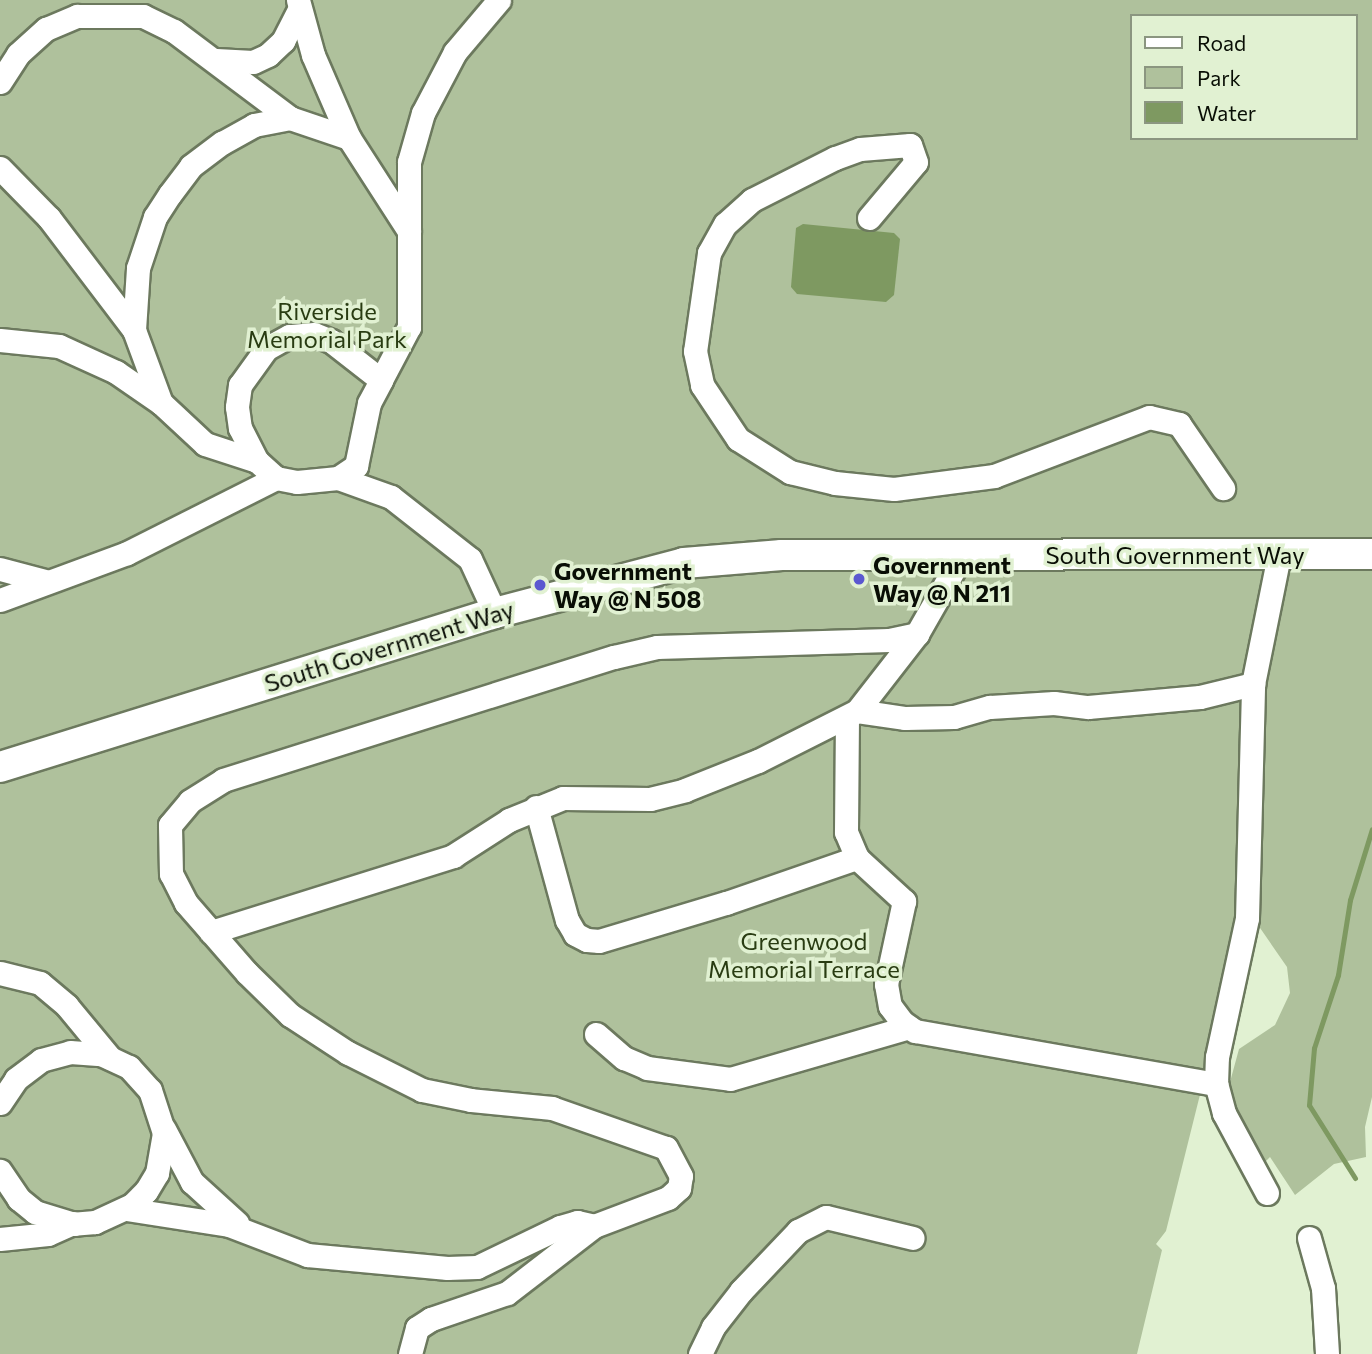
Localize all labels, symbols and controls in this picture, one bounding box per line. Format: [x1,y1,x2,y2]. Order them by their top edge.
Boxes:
legend [1130,14,1358,140]
text: Road [1197,30,1246,55]
text: Park [1197,65,1241,90]
text: Water [1197,100,1256,125]
park label: Riverside Memorial Park [247,297,407,353]
street label: South Government Way [1045,541,1305,569]
place label: Government Way @ N 211 [873,551,1011,607]
place label: Government Way @ N 508 [554,557,701,613]
marker: Government Way @ N 211 [851,571,867,587]
marker: Government Way @ N 508 [532,577,548,593]
street label: South Government Way [261,594,517,698]
park label: Greenwood Memorial Terrace [708,927,900,983]

